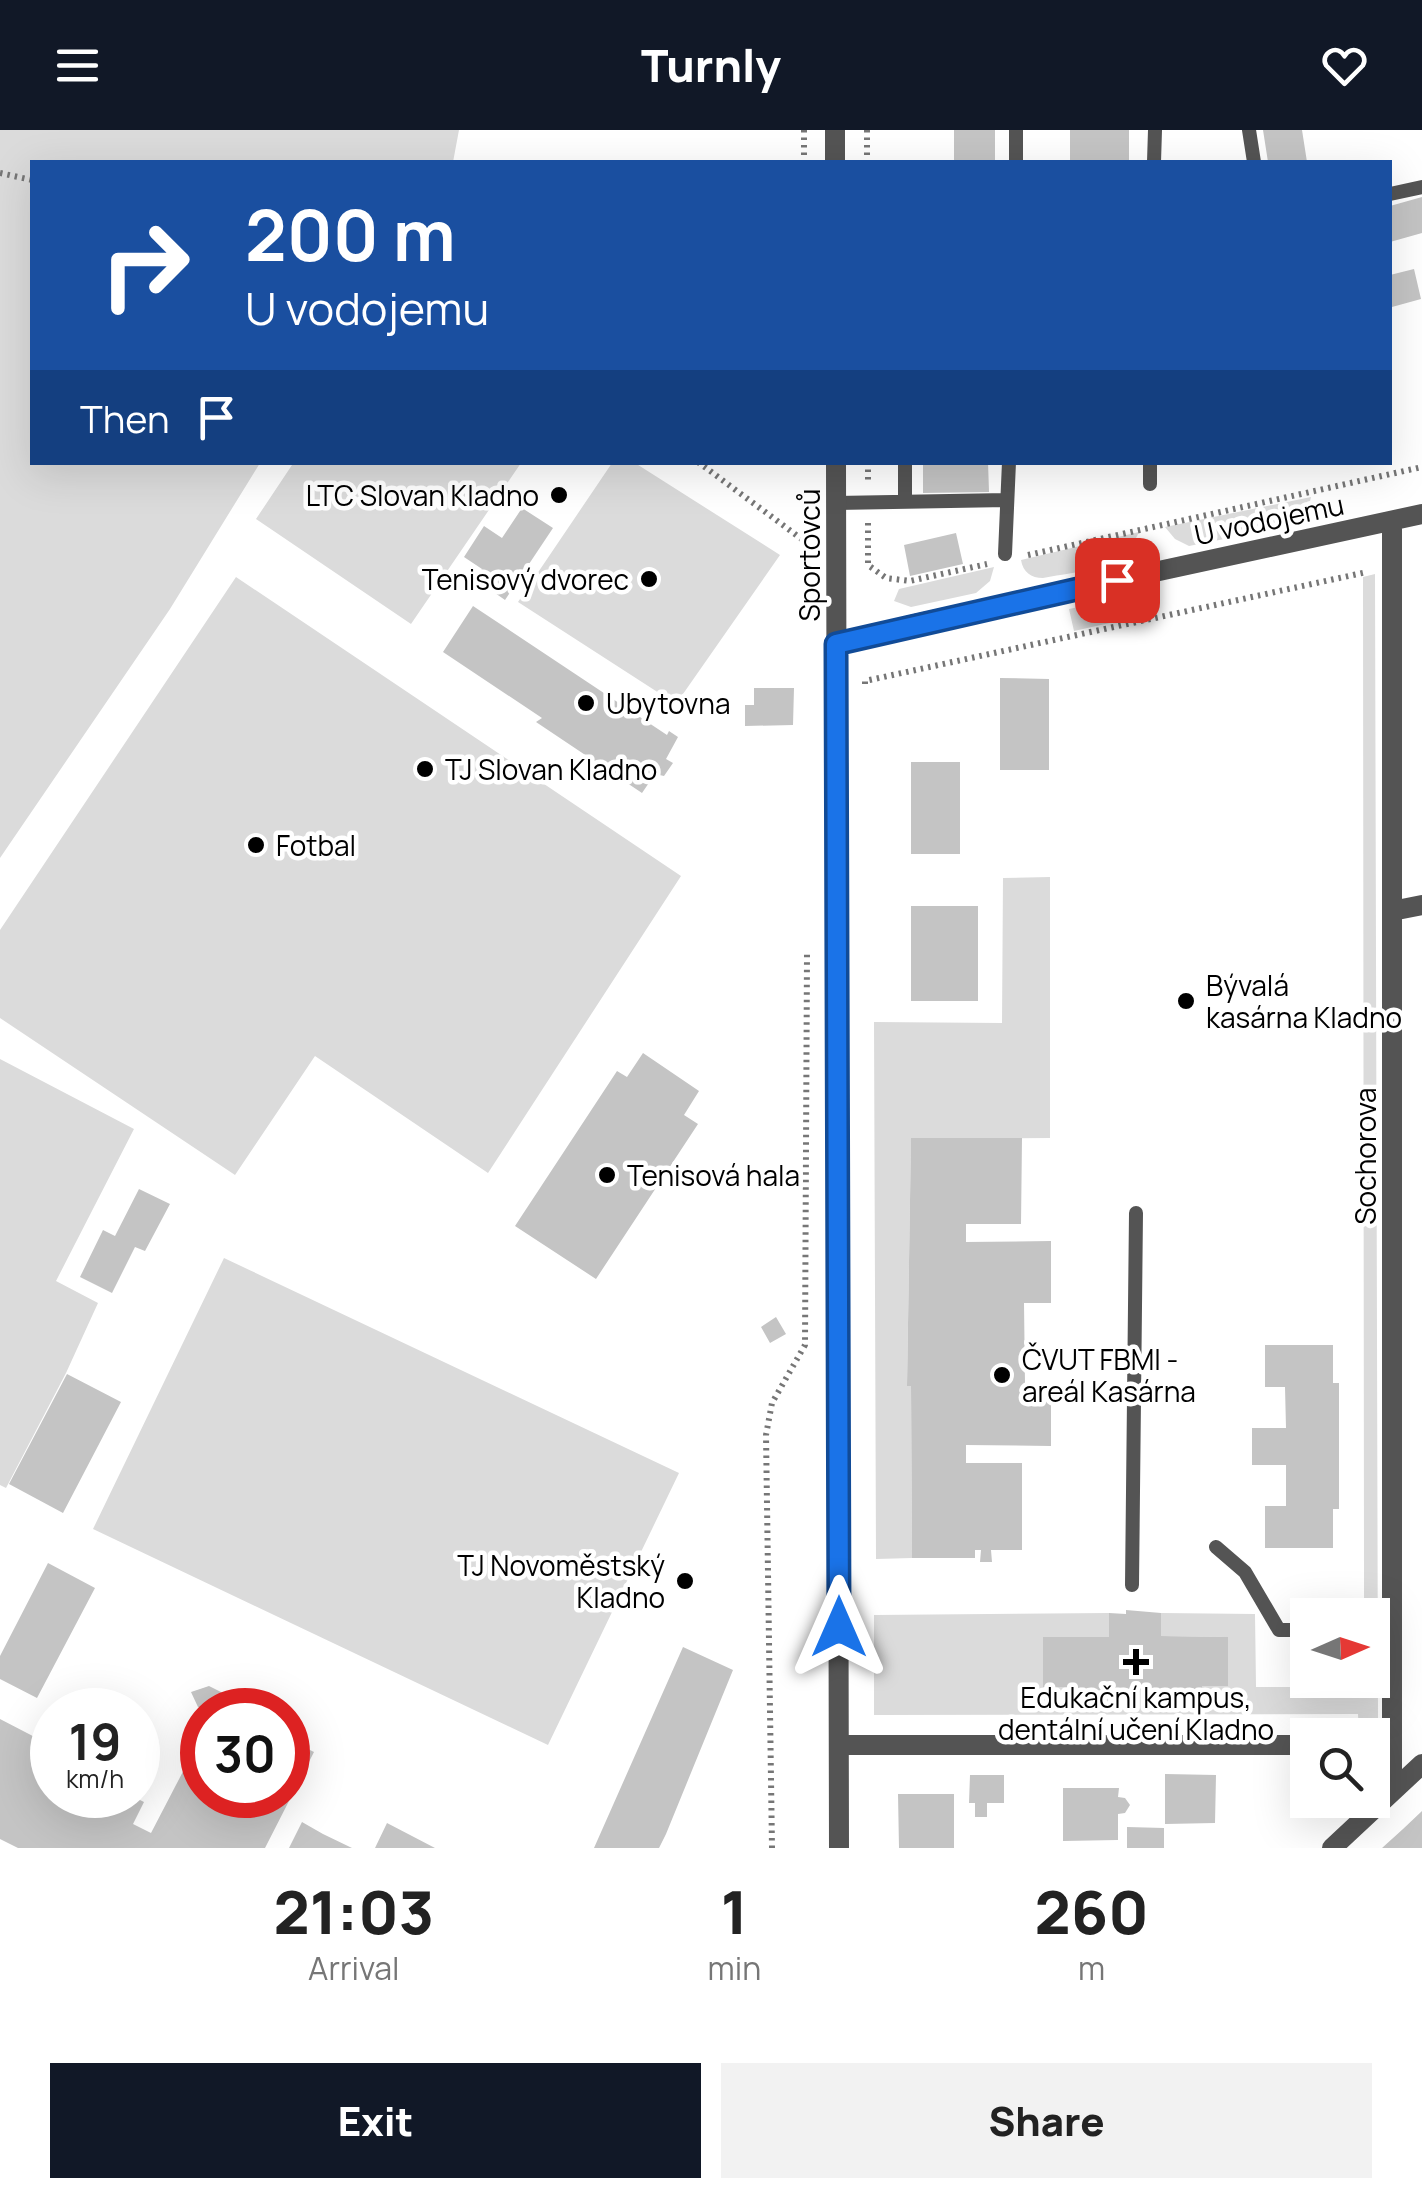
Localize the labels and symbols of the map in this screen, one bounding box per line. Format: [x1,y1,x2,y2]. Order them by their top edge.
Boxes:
place label: LTC Slovan Kladno [306,476,539,514]
marker: LTC Slovan Kladno [548,484,570,506]
street label: U vodojemu [1191,485,1347,553]
street label: Sportovců [790,489,828,621]
pin [1075,538,1160,623]
place label: Tenisový dvorec [422,560,629,598]
marker: Tenisový dvorec [638,568,660,590]
place label: Ubytovna [606,684,730,722]
marker: Ubytovna [575,692,597,714]
place label: TJ Slovan Kladno [445,750,657,788]
marker: TJ Slovan Kladno [414,758,436,780]
place label: Fotbal [276,826,356,864]
marker: Fotbal [245,834,267,856]
place label: Bývalá kasárna Kladno [1206,966,1402,1036]
marker: Bývalá kasárna Kladno [1175,990,1197,1012]
street label: Sochorova [1346,1087,1384,1225]
place label: Tenisová hala [627,1156,800,1194]
marker: Tenisová hala [596,1164,618,1186]
place label: ČVUT FBMI - areál Kasárna [1022,1340,1196,1410]
marker: ČVUT FBMI - areál Kasárna [991,1364,1013,1386]
place label: TJ Novoměstský Kladno [457,1546,665,1616]
marker: TJ Novoměstský Kladno [674,1570,696,1592]
position arrow [787,1575,891,1679]
north arrow [1290,1598,1390,1698]
marker: Edukační kampus, dentální učení Kladno [1123,1649,1149,1675]
place label: Edukační kampus, dentální učení Kladno [998,1678,1274,1748]
speed limit sign: 30 [180,1688,310,1818]

